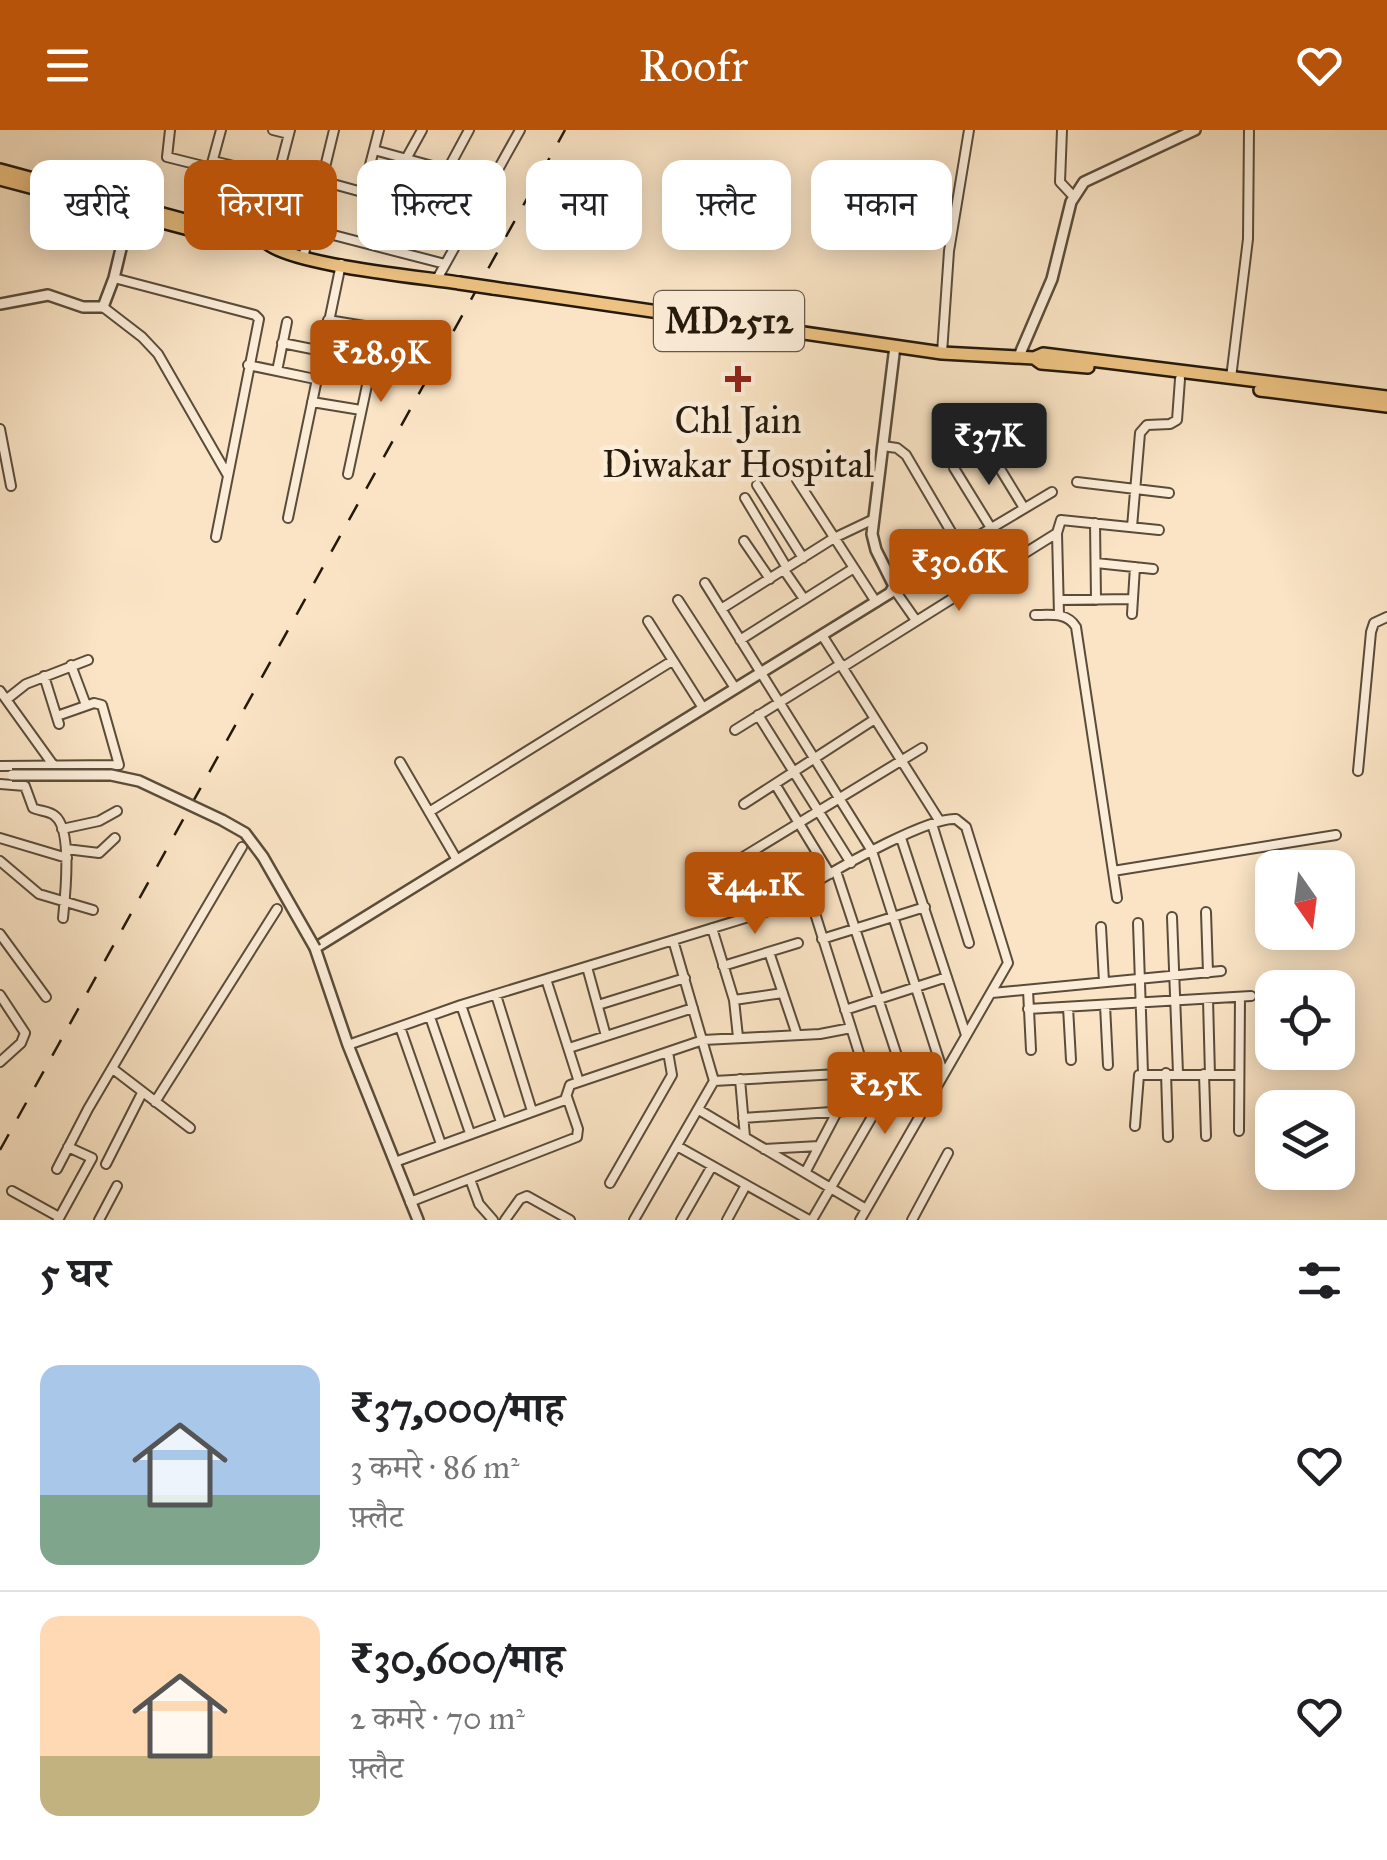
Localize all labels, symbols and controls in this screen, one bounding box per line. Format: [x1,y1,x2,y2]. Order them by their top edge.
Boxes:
icon: menu [40,38,95,93]
text: Roofr [639,38,748,93]
icon: heart [1292,38,1347,93]
chip: खरीदें [30,160,164,250]
chip: किराया [184,160,337,250]
chip: फ़िल्टर [357,160,506,250]
chip: नया [526,160,642,250]
chip: फ़्लैट [662,160,791,250]
chip: मकान [811,160,952,250]
road number: MD2512 [654,291,804,351]
pin: ₹28.9K [300,320,462,405]
text: ₹28.9K [332,333,430,372]
marker: Chl Jain Diwakar Hospital [725,366,751,392]
place label: Chl Jain Diwakar Hospital [602,397,875,487]
pin: ₹37K [930,403,1048,488]
text: ₹37K [954,416,1024,455]
pin: ₹30.6K [878,529,1040,614]
text: ₹30.6K [911,542,1007,581]
north arrow [1255,850,1355,950]
map controls [1255,850,1355,1190]
pin: ₹44.1K [674,852,836,937]
text: ₹44.1K [707,865,803,904]
button: locate [1255,970,1355,1070]
pin: ₹25K [826,1052,944,1137]
text: ₹25K [849,1065,921,1104]
button: layers [1255,1090,1355,1190]
text: 5 घर [40,1247,110,1299]
icon: filters [1292,1253,1347,1308]
text: ₹37,000/माह [350,1382,565,1434]
icon: home [120,1405,240,1525]
icon: heart [1292,1438,1347,1493]
text: 3 कमरे · 86 m² [350,1448,519,1487]
text: फ़्लैट [350,1498,403,1537]
text: ₹30,600/माह [350,1633,564,1685]
icon: home [120,1656,240,1776]
icon: heart [1292,1689,1347,1744]
text: 2 कमरे · 70 m² [350,1699,525,1738]
text: फ़्लैट [350,1749,403,1788]

